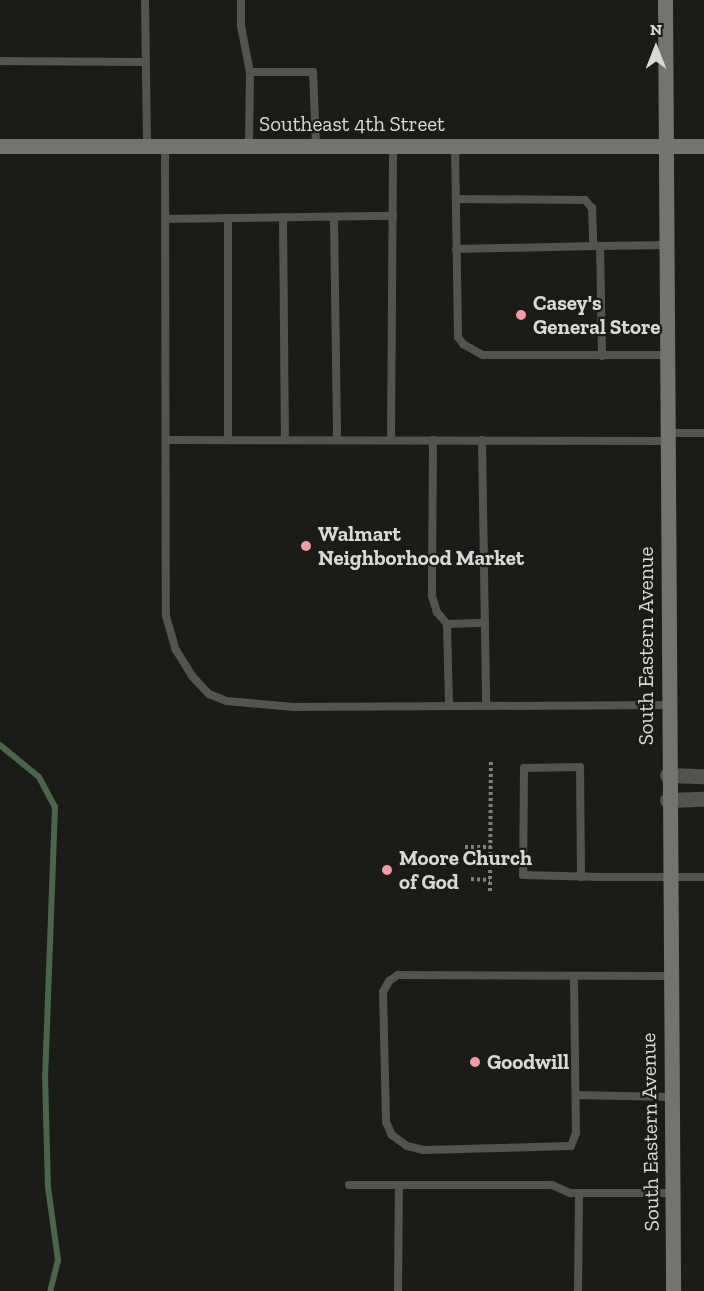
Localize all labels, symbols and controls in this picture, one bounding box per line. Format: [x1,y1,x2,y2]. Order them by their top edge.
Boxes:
north arrow [626,18,686,78]
text: N [650,20,662,39]
street label: Southeast 4th Street [259,111,445,137]
place label: Casey's General Store [533,290,660,340]
marker: Casey's General Store [514,308,528,322]
place label: Walmart Neighborhood Market [318,521,524,571]
marker: Walmart Neighborhood Market [299,539,313,553]
street label: South Eastern Avenue [633,546,659,746]
place label: Moore Church of God [399,845,532,895]
marker: Moore Church of God [380,863,394,877]
street label: South Eastern Avenue [636,1032,664,1232]
place label: Goodwill [487,1049,569,1075]
marker: Goodwill [468,1055,482,1069]

